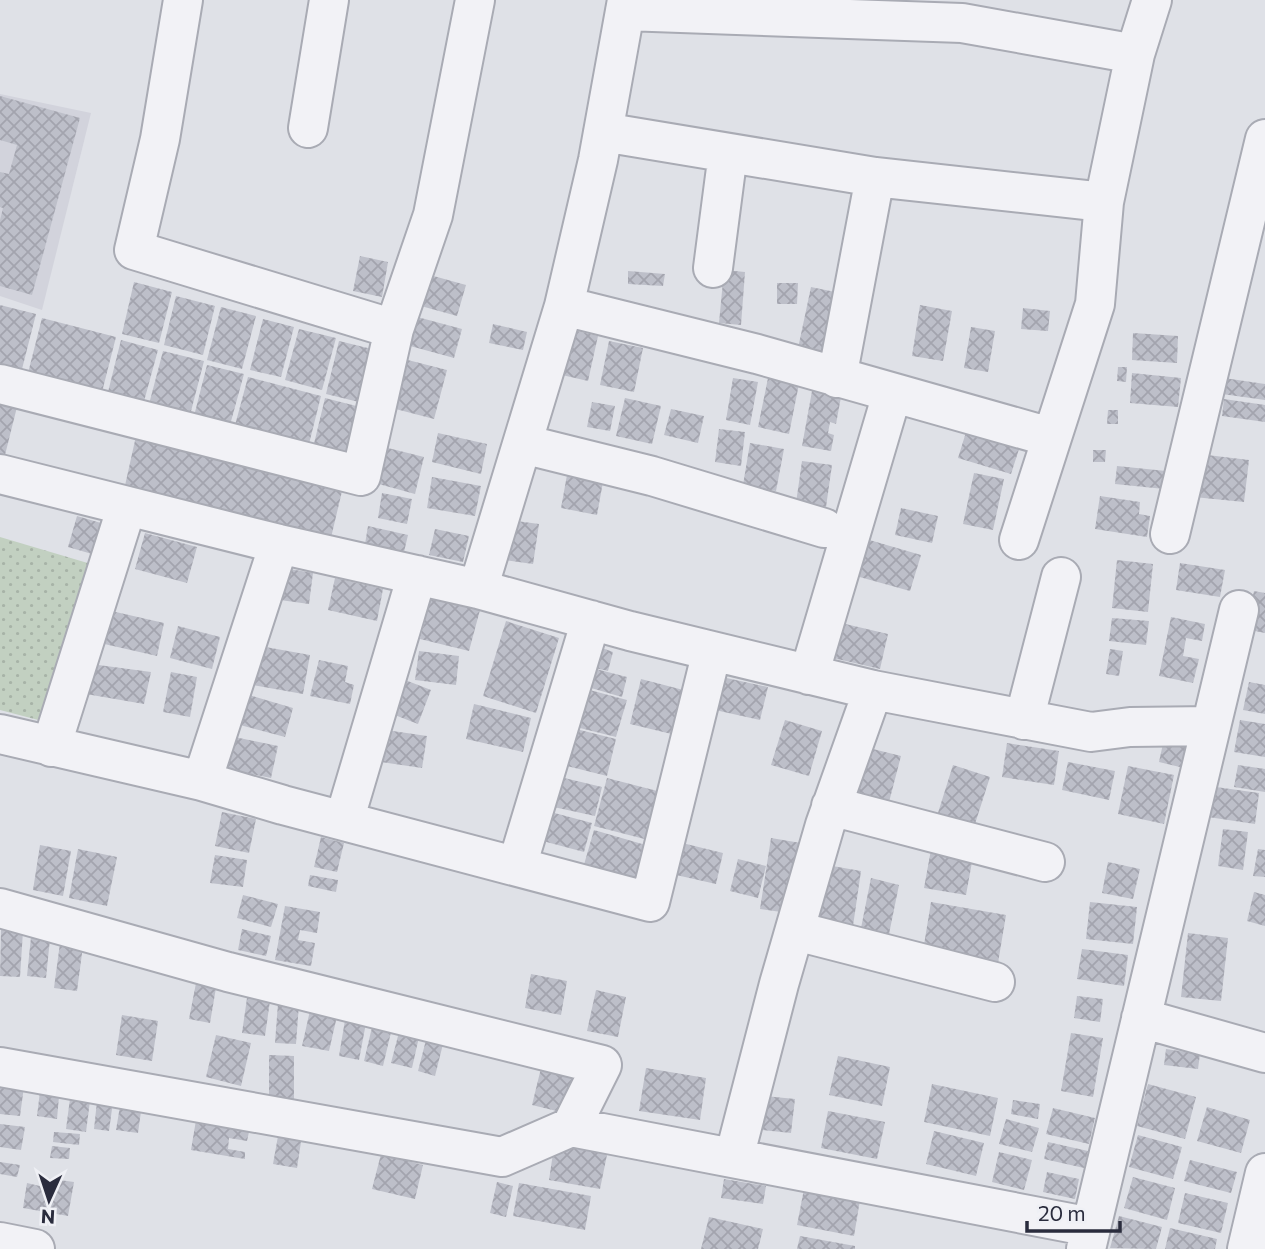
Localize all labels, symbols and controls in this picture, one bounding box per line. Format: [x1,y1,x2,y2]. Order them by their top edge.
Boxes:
north arrow [14,1165,84,1235]
scale bar [1027,1190,1120,1234]
text: 20 m [1038,1200,1086,1225]
text: N [40,1206,56,1229]

